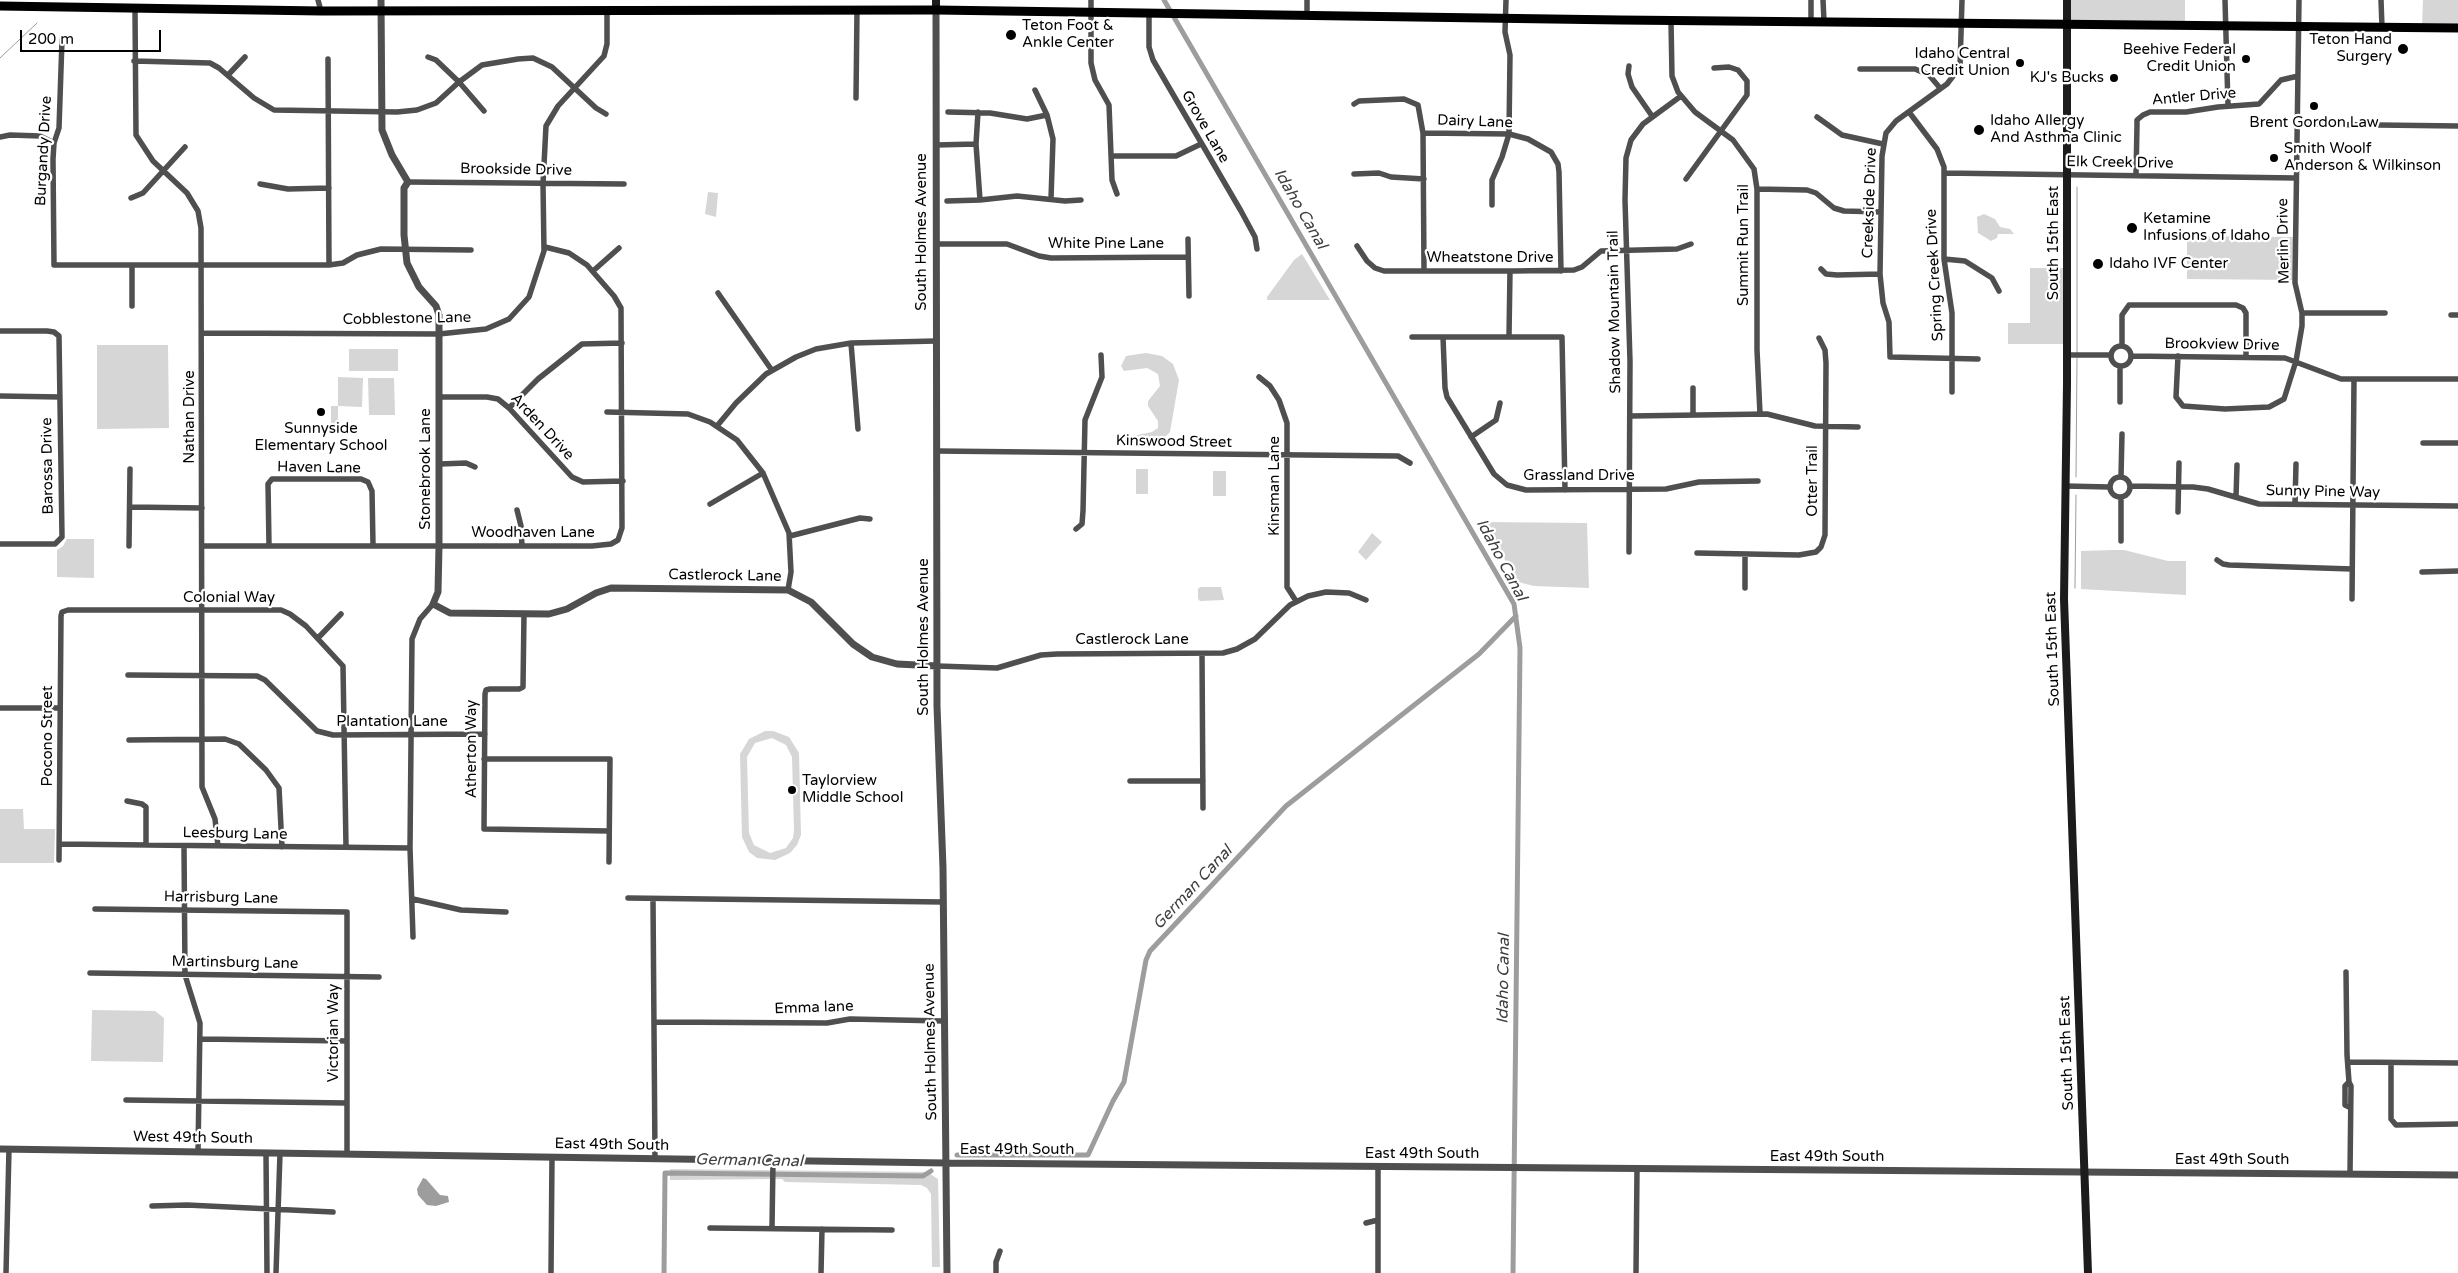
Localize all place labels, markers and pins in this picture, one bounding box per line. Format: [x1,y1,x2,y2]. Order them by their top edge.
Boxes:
place label: Teton Foot & Ankle Center [1022,17,1114,52]
marker: Teton Foot & Ankle Center [1004,28,1018,42]
place label: Teton Hand Surgery [2309,31,2392,66]
place label: Beehive Federal Credit Union [2123,41,2236,76]
marker: Teton Hand Surgery [2396,42,2410,56]
place label: Idaho Central Credit Union [1915,45,2010,80]
marker: Beehive Federal Credit Union [2240,53,2252,65]
marker: Idaho Central Credit Union [2014,57,2026,69]
place label: KJ's Bucks [2030,69,2104,87]
marker: KJ's Bucks [2108,72,2120,84]
marker: Brent Gordon Law [2308,100,2320,112]
place label: Idaho Allergy And Asthma Clinic [1990,112,2122,147]
place label: Brent Gordon Law [2249,114,2379,132]
marker: Idaho Allergy And Asthma Clinic [1972,123,1986,137]
place label: Smith Woolf Anderson & Wilkinson [2284,140,2441,175]
marker: Smith Woolf Anderson & Wilkinson [2268,152,2280,164]
place label: Ketamine Infusions of Idaho [2143,210,2270,245]
marker: Ketamine Infusions of Idaho [2125,221,2139,235]
place label: Idaho IVF Center [2109,255,2228,273]
marker: Idaho IVF Center [2091,257,2105,271]
marker: Sunnyside Elementary School [315,406,327,418]
place label: Sunnyside Elementary School [254,420,388,455]
place label: Taylorview Middle School [802,772,903,807]
marker: Taylorview Middle School [786,784,798,796]

